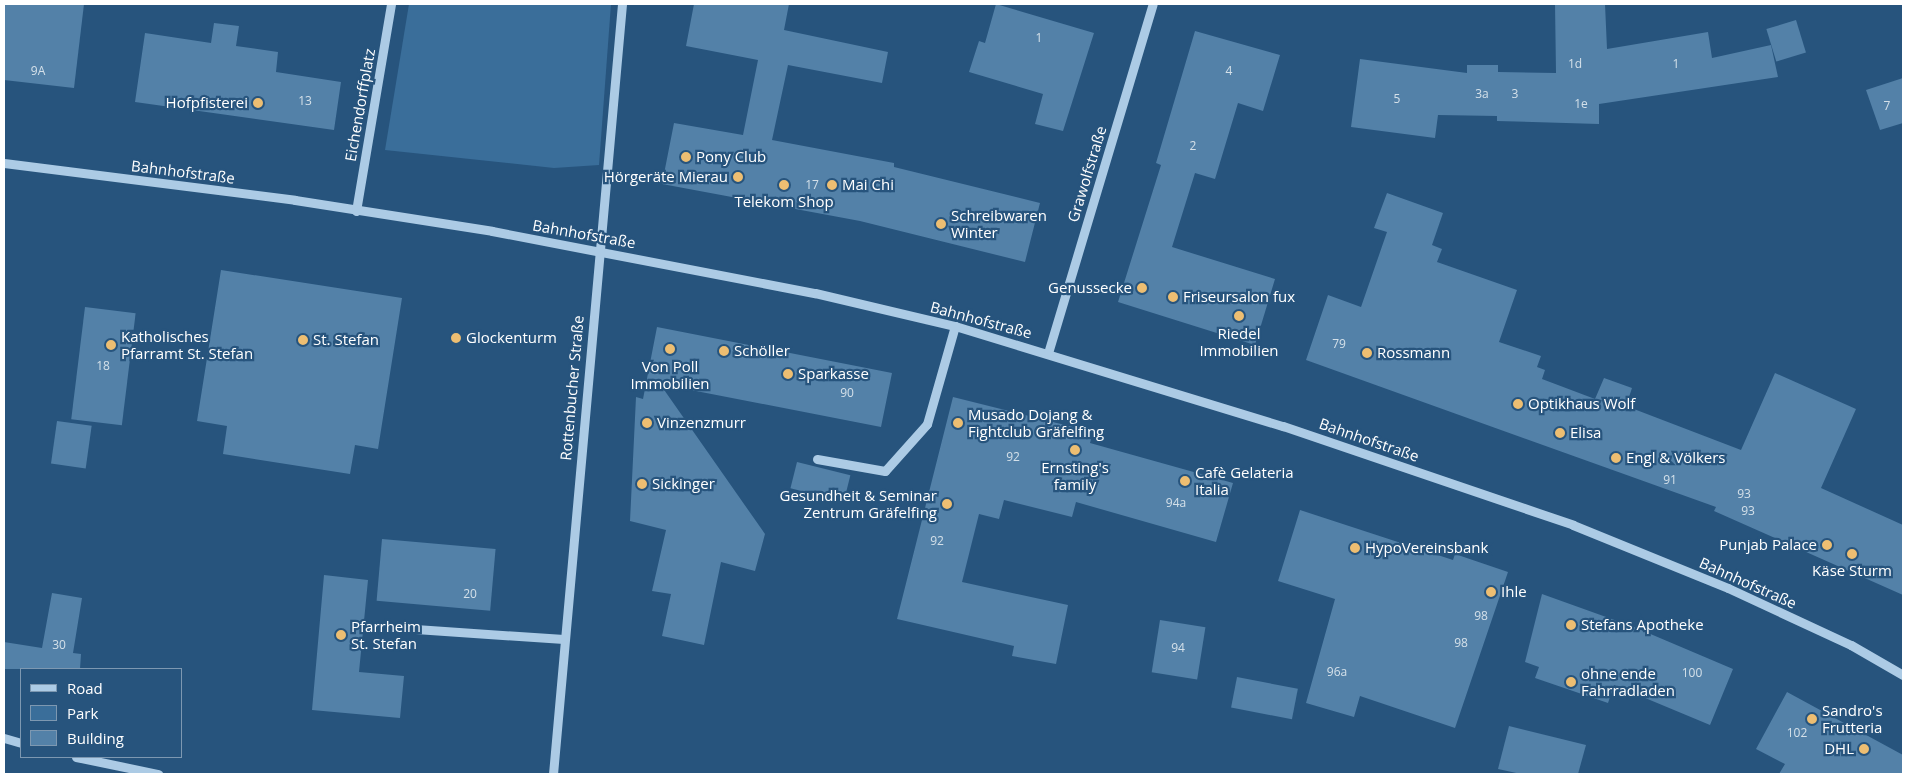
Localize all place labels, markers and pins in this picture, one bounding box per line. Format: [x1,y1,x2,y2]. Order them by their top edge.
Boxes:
place label: Hofpfisterei [166,94,248,112]
marker: Hofpfisterei [252,97,264,109]
place label: Pony Club [696,148,766,166]
marker: Pony Club [680,151,692,163]
place label: Hörgeräte Mierau [604,168,728,186]
marker: Hörgeräte Mierau [732,171,744,183]
place label: Mai Chi [842,176,894,194]
marker: Telekom Shop [778,179,790,191]
marker: Mai Chi [826,179,838,191]
place label: Telekom Shop [734,193,834,211]
place label: Schreibwaren Winter [951,206,1047,241]
marker: Schreibwaren Winter [935,218,947,230]
place label: Genussecke [1048,279,1132,297]
marker: Genussecke [1136,282,1148,294]
place label: Friseursalon fux [1183,288,1295,306]
marker: Friseursalon fux [1167,291,1179,303]
marker: Riedel Immobilien [1233,310,1245,322]
place label: Riedel Immobilien [1199,324,1279,359]
place label: Katholisches Pfarramt St. Stefan [121,327,253,362]
place label: Glockenturm [466,329,557,347]
place label: St. Stefan [313,331,379,349]
marker: Glockenturm [450,332,462,344]
marker: St. Stefan [297,334,309,346]
marker: Katholisches Pfarramt St. Stefan [105,339,117,351]
place label: Schöller [734,342,790,360]
marker: Von Poll Immobilien [664,343,676,355]
place label: Rossmann [1377,344,1450,362]
marker: Schöller [718,345,730,357]
marker: Rossmann [1361,347,1373,359]
place label: Von Poll Immobilien [630,357,710,392]
place label: Sparkasse [798,365,869,383]
marker: Sparkasse [782,368,794,380]
place label: Optikhaus Wolf [1528,395,1635,413]
marker: Optikhaus Wolf [1512,398,1524,410]
place label: Musado Dojang & Fightclub Gräfelfing [968,405,1104,440]
place label: Vinzenzmurr [657,414,746,432]
marker: Vinzenzmurr [641,417,653,429]
marker: Musado Dojang & Fightclub Gräfelfing [952,417,964,429]
place label: Elisa [1570,424,1601,442]
marker: Elisa [1554,427,1566,439]
marker: Ernsting's family [1069,444,1081,456]
place label: Engl & Völkers [1626,449,1726,467]
marker: Engl & Völkers [1610,452,1622,464]
place label: Ernsting's family [1041,458,1109,493]
place label: Cafè Gelateria Italia [1195,463,1294,498]
place label: Sickinger [652,475,715,493]
marker: Cafè Gelateria Italia [1179,475,1191,487]
marker: Sickinger [636,478,648,490]
place label: Gesundheit & Seminar Zentrum Gräfelfing [779,486,937,521]
marker: Gesundheit & Seminar Zentrum Gräfelfing [941,498,953,510]
place label: Punjab Palace [1719,536,1817,554]
place label: HypoVereinsbank [1365,539,1488,557]
marker: Punjab Palace [1821,539,1833,551]
marker: HypoVereinsbank [1349,542,1361,554]
marker: Käse Sturm [1846,548,1858,560]
place label: Käse Sturm [1812,562,1892,580]
place label: Ihle [1501,583,1527,601]
marker: Ihle [1485,586,1497,598]
place label: Stefans Apotheke [1581,616,1704,634]
place label: Pfarrheim St. Stefan [351,617,421,652]
marker: Stefans Apotheke [1565,619,1577,631]
marker: Pfarrheim St. Stefan [335,629,347,641]
place label: ohne ende Fahrradladen [1581,664,1675,699]
marker: ohne ende Fahrradladen [1565,676,1577,688]
place label: Sandro's Frutteria [1822,701,1883,736]
marker: Sandro's Frutteria [1806,713,1818,725]
place label: DHL [1824,740,1854,758]
marker: DHL [1858,743,1870,755]

